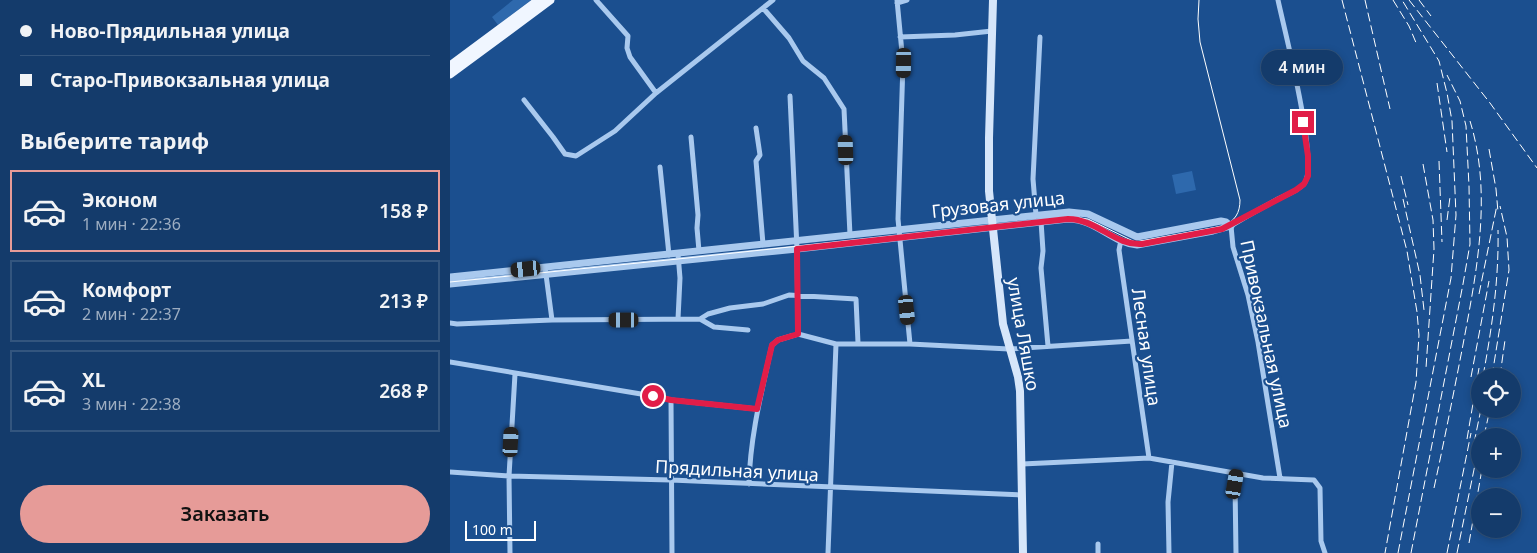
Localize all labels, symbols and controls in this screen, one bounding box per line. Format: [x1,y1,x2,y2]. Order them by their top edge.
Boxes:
text: Ново-Прядильная улица [50,18,290,44]
car [896,48,911,78]
callout: 4 мин [1262,49,1344,84]
text: 4 мин [1279,56,1326,78]
text: Старо-Привокзальная улица [50,67,330,93]
route end [1292,111,1314,133]
text: Выберите тариф [20,125,209,155]
car [837,135,854,165]
street label: Грузовая улица [930,185,1066,223]
text: Эконом [82,187,158,213]
icon: car [22,189,67,234]
text: 158 ₽ [379,198,428,224]
text: 1 мин · 22:36 [82,213,181,235]
street label: Привокзальная улица [1235,238,1299,430]
car [510,260,541,278]
street label: улица Ляшко [1002,275,1046,393]
text: Комфорт [82,277,171,303]
icon: car [22,279,67,324]
street label: Лесная улица [1127,287,1167,407]
text: 213 ₽ [379,288,428,314]
car [897,294,916,326]
text: 2 мин · 22:37 [82,303,181,325]
car [609,313,639,328]
text: XL [82,367,105,393]
map controls [1471,368,1521,538]
button: locate [1471,368,1521,418]
icon: car [22,369,67,414]
text: 268 ₽ [379,378,428,404]
route start [642,385,664,407]
text: 3 мин · 22:38 [82,393,181,415]
car [502,427,519,457]
button: + [1471,428,1521,478]
street label: Прядильная улица [654,454,820,486]
car [1225,468,1244,500]
button: Заказать [20,485,430,543]
button: − [1471,488,1521,538]
scale bar [465,518,536,541]
text: 100 m [472,520,513,539]

